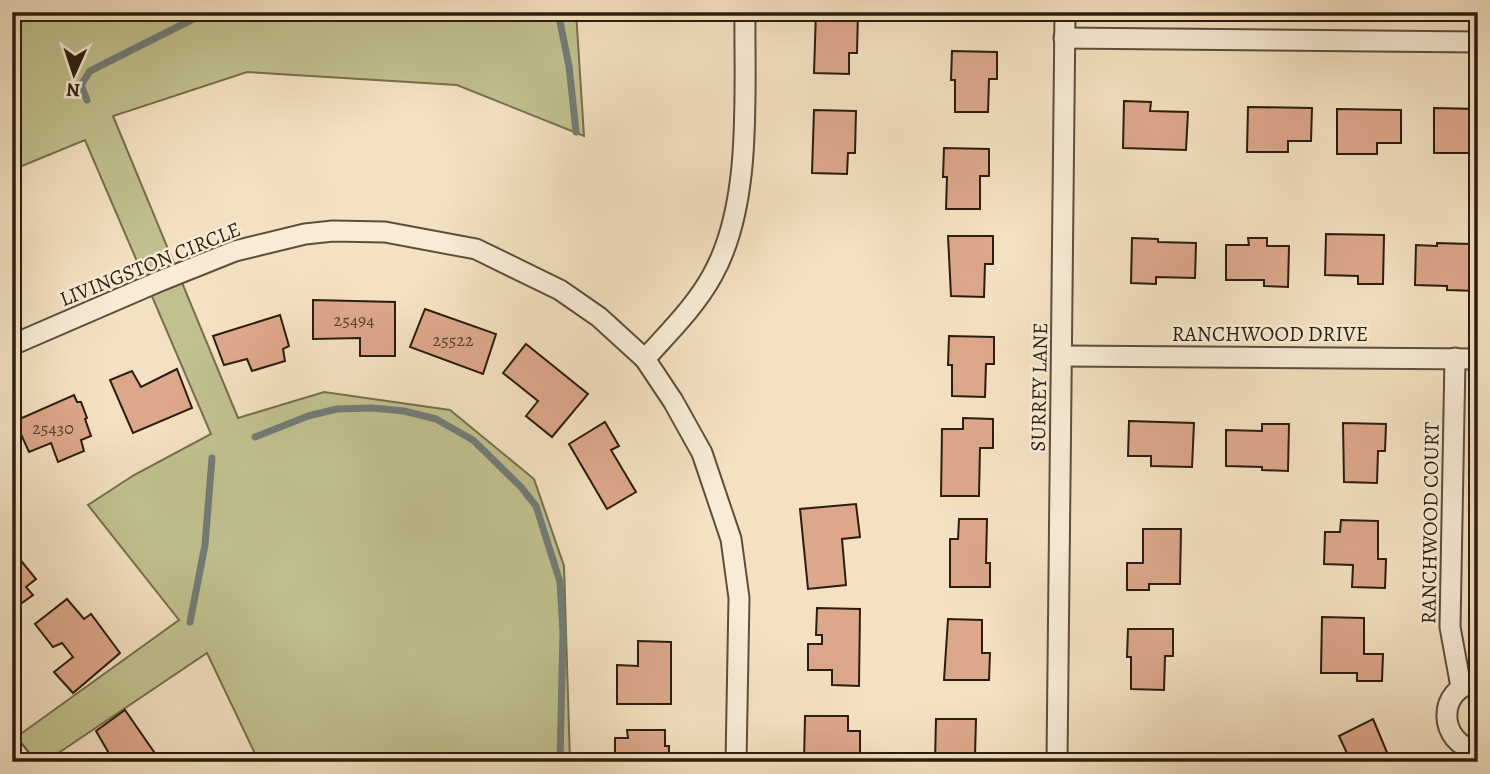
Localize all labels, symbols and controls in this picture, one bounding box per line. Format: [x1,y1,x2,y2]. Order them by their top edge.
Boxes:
north arrow [38,38,108,108]
text: N [65,77,81,103]
street label: LIVINGSTON CIRCLE [55,215,245,313]
house number: 25494 [334,308,374,332]
street label: RANCHWOOD DRIVE [1172,320,1368,348]
street label: SURREY LANE [1024,322,1054,452]
house number: 25522 [432,328,474,352]
house number: 25430 [32,416,74,440]
street label: RANCHWOOD COURT [1414,421,1446,624]

